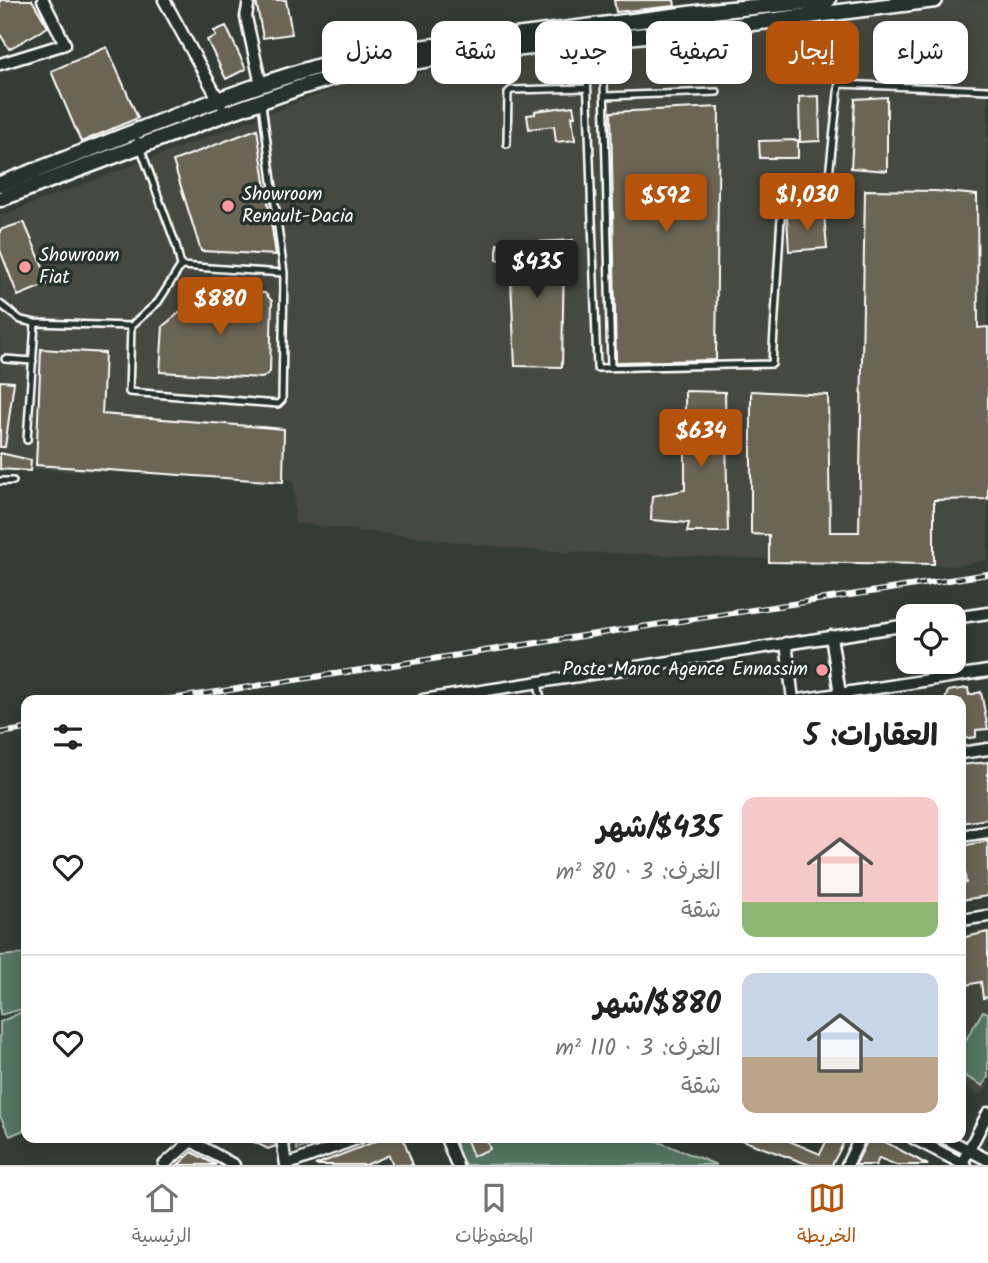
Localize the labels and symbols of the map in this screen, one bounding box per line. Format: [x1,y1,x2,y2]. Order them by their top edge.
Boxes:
pin: $592 [625,174,707,234]
pin: $1,030 [750,174,864,233]
place label: Showroom Renault-Dacia [242,180,354,232]
marker: Showroom Renault-Dacia [220,198,236,214]
pin: $435 [496,240,578,300]
place label: Showroom Fiat [39,241,119,293]
marker: Showroom Fiat [17,259,33,275]
pin: $880 [179,278,261,337]
pin: $634 [660,410,742,469]
place label: Poste Maroc Agence Ennassim [563,655,808,685]
marker: Poste Maroc Agence Ennassim [814,662,830,678]

